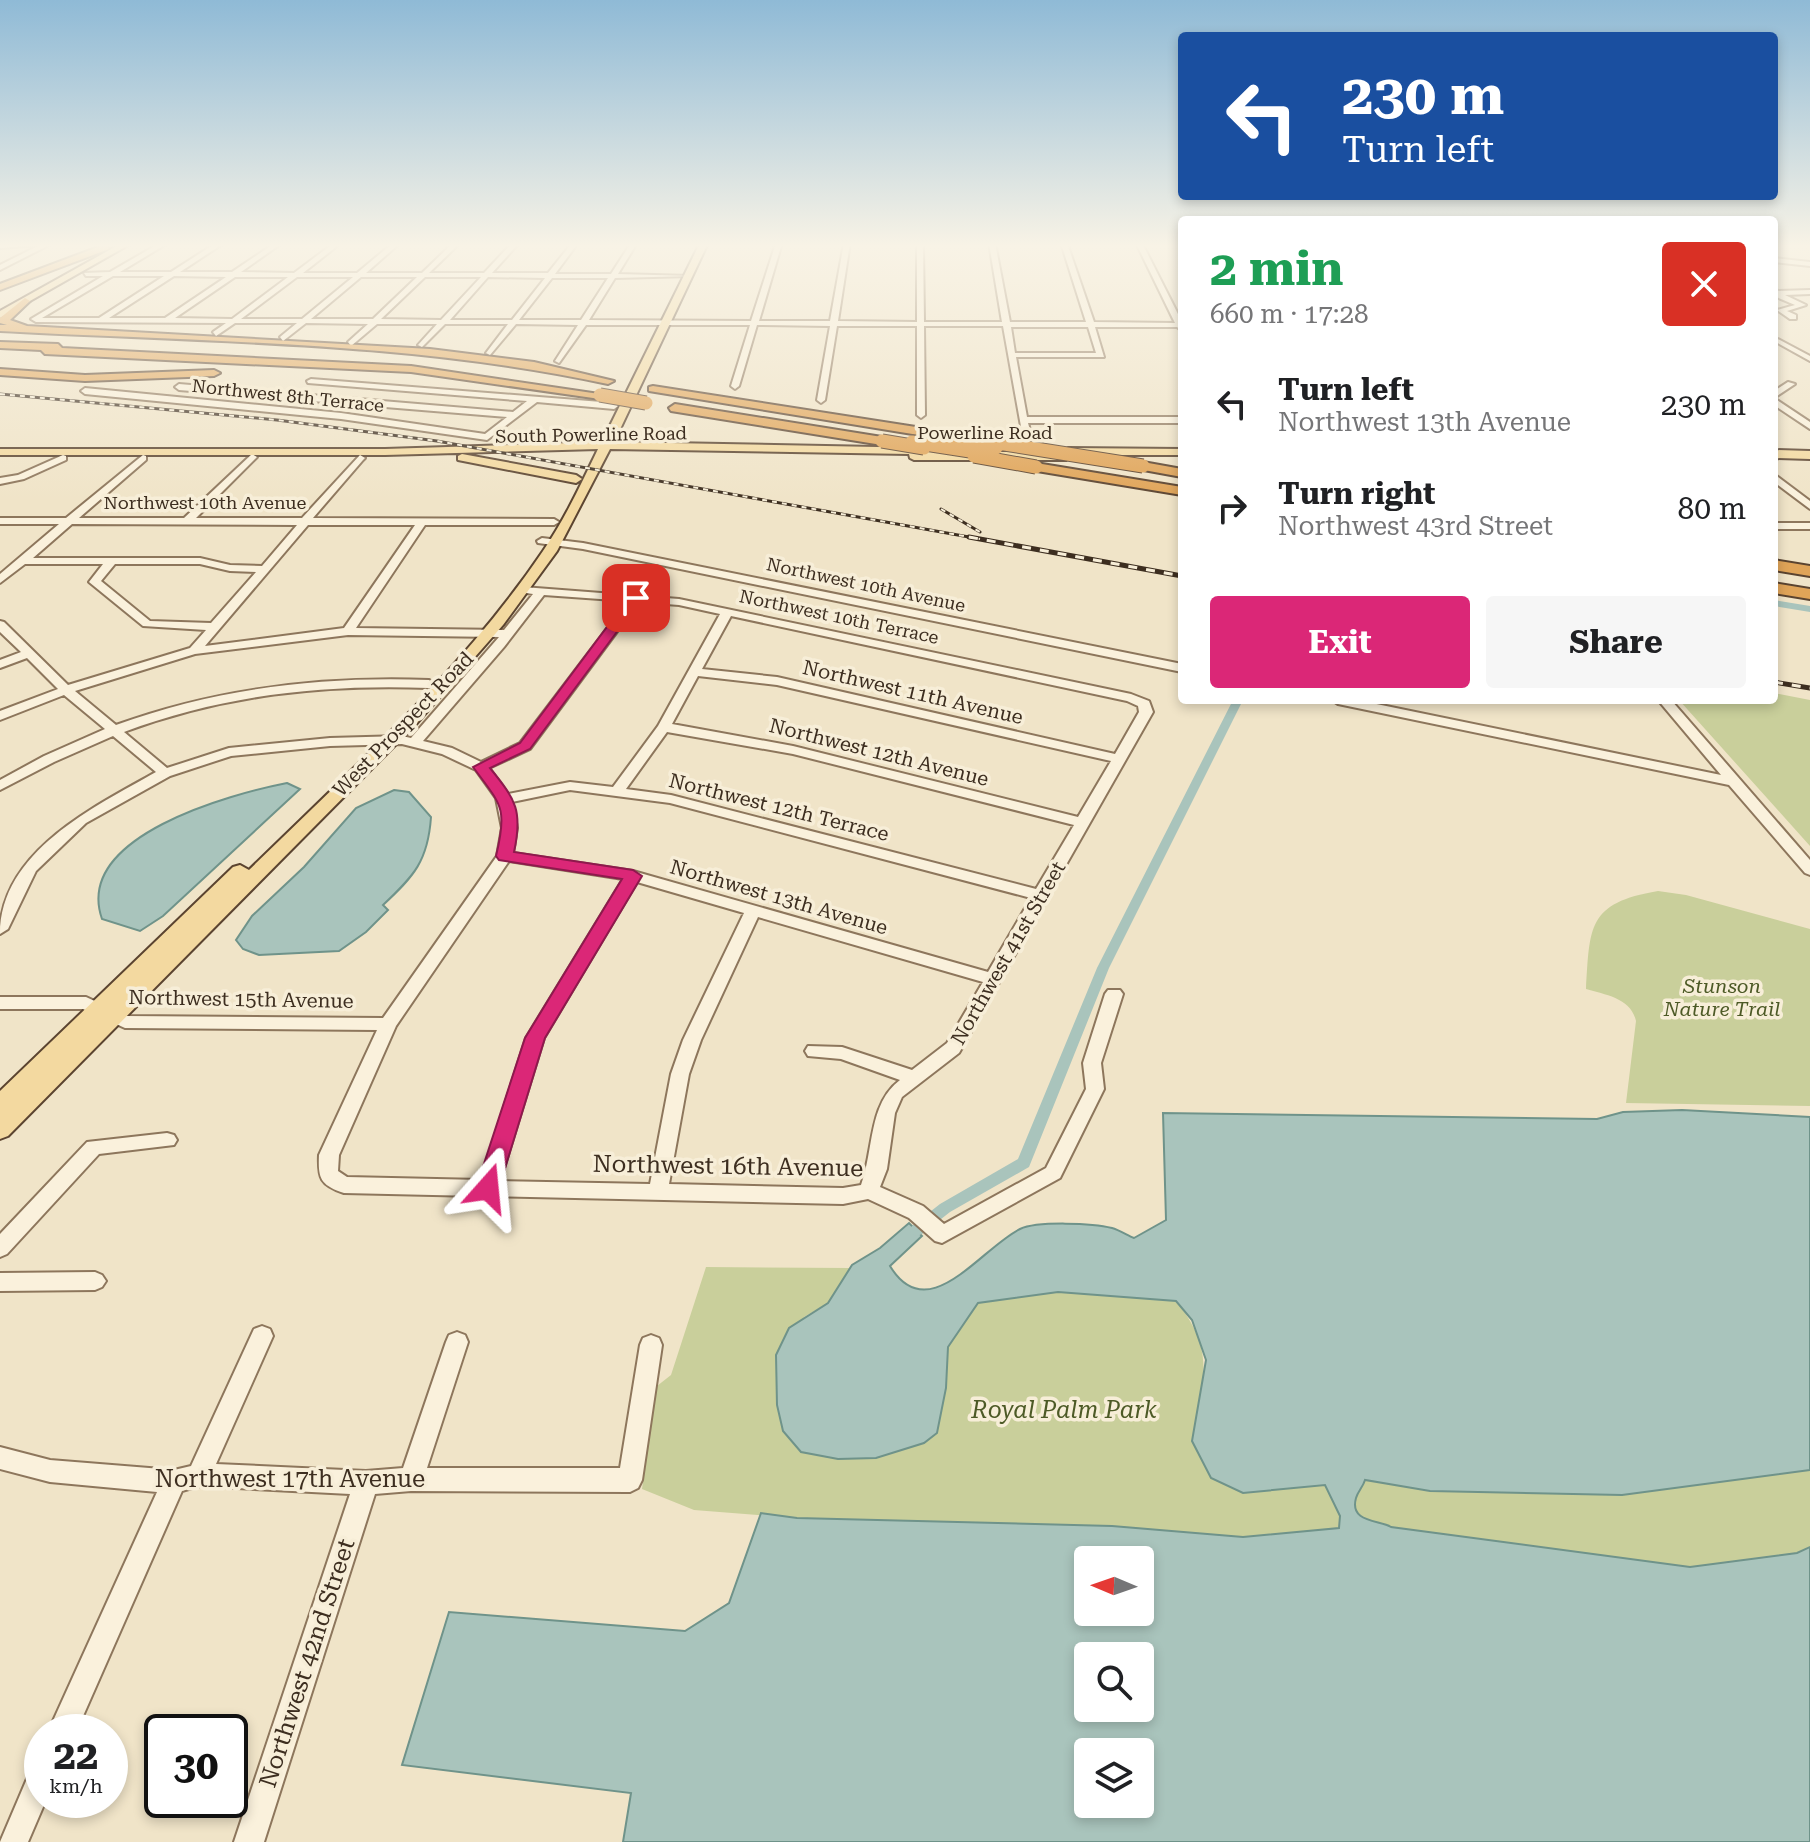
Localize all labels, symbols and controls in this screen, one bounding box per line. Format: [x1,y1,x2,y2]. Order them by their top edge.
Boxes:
text: 230 m [1342,62,1504,128]
icon: left [1210,64,1314,168]
text: Turn left [1342,129,1494,171]
text: 2 min [1210,241,1343,297]
button: close [1662,242,1746,326]
text: 660 m · 17:28 [1210,299,1369,329]
text: Turn left [1278,372,1414,407]
street label: Northwest 8th Terrace [191,375,385,416]
icon: left [1210,382,1254,426]
text: 230 m [1661,387,1746,422]
text: Northwest 13th Avenue [1278,407,1571,437]
street label: South Powerline Road [495,422,688,447]
street label: Powerline Road [917,422,1053,443]
text: Turn right [1278,476,1435,511]
icon: right [1210,486,1254,530]
text: 80 m [1677,491,1746,526]
street label: Northwest 10th Avenue [104,492,307,513]
text: Northwest 43rd Street [1278,511,1553,541]
street label: Northwest 10th Avenue [765,553,968,616]
pin [602,564,670,632]
icon: arrive [614,576,658,620]
street label: Northwest 10th Terrace [738,585,941,648]
button: Exit [1210,596,1470,688]
button: Share [1486,596,1746,688]
street label: West Prospect Road [328,646,478,801]
street label: Northwest 11th Avenue [800,655,1026,729]
street label: Northwest 12th Avenue [767,713,991,791]
street label: Northwest 12th Terrace [667,768,891,846]
street label: Northwest 13th Avenue [667,854,891,940]
street label: Northwest 41st Street [946,857,1071,1049]
park label: Stunson Nature Trail [1663,974,1780,1021]
street label: Northwest 15th Avenue [128,985,354,1013]
position arrow [446,1146,530,1230]
street label: Northwest 16th Avenue [592,1150,864,1182]
park label: Royal Palm Park [970,1396,1157,1424]
street label: Northwest 17th Avenue [155,1465,425,1493]
street label: Northwest 42nd Street [254,1535,360,1791]
north arrow [1074,1546,1154,1626]
map controls [1074,1546,1154,1818]
button: search [1074,1642,1154,1722]
speed limit sign: 30 [144,1714,248,1818]
text: 22 [54,1732,98,1779]
button: layers [1074,1738,1154,1818]
text: km/h [49,1774,103,1798]

